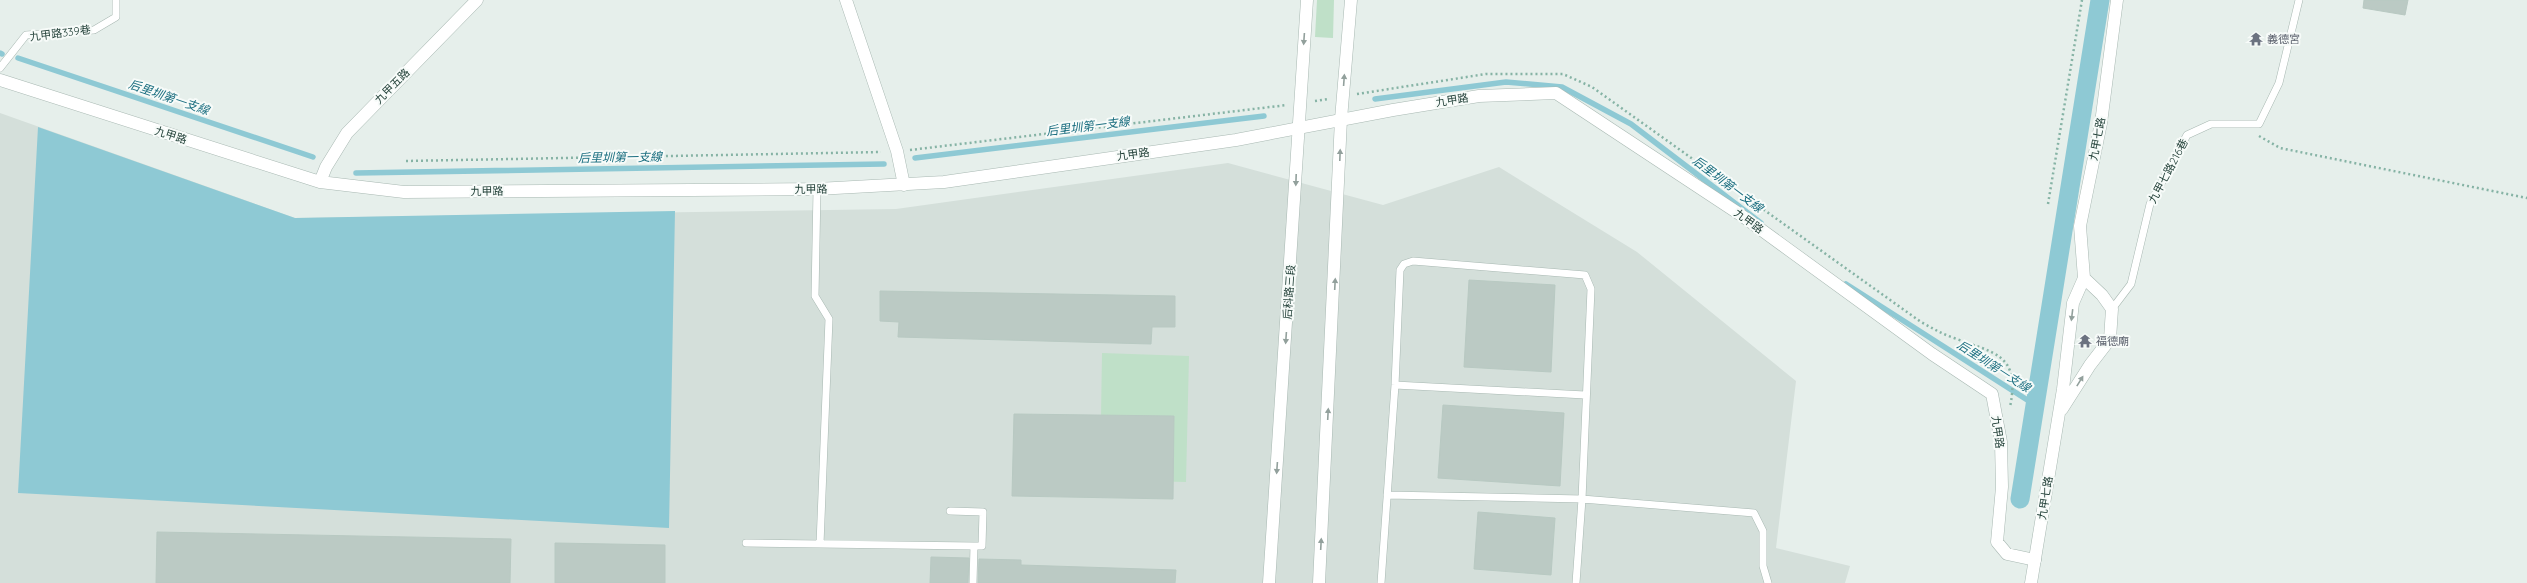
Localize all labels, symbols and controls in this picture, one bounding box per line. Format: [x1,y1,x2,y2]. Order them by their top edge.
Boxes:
street label: 九甲路339巷 [29,22,91,44]
temple icon: 義德宮 [2248,31,2264,47]
place label: 義德宮 [2267,32,2300,46]
one-way arrow [1301,33,1308,45]
street label: 九甲五路 [371,65,413,107]
one-way arrow [1341,74,1348,86]
water label: 后里圳第一支線 [127,76,213,118]
street label: 九甲路 [1435,91,1469,109]
water label: 后里圳第一支線 [1045,113,1133,139]
street label: 九甲七路 [2086,116,2108,162]
street label: 九甲路 [153,123,189,147]
street label: 九甲七路216巷 [2145,136,2191,206]
street label: 九甲路 [1116,145,1150,163]
one-way arrow [1337,148,1343,161]
water label: 后里圳第一支線 [578,149,664,165]
water label: 后里圳第一支線 [1690,153,1768,216]
one-way arrow [1293,174,1300,186]
street label: 九甲路 [794,182,828,196]
street label: 九甲路 [470,184,504,198]
street label: 九甲路 [1732,206,1766,236]
street label: 后科路三段 [1280,264,1298,320]
one-way arrow [1331,278,1338,290]
one-way arrow [2068,309,2075,321]
one-way arrow [1283,332,1289,345]
temple icon: 福德廟 [2077,333,2093,349]
place label: 福德廟 [2096,334,2129,348]
water label: 后里圳第一支線 [1955,337,2035,396]
one-way arrow [2076,376,2084,386]
one-way arrow [1324,408,1331,420]
street label: 九甲路 [1989,415,2007,449]
one-way arrow [1274,462,1281,474]
street label: 九甲七路 [2035,475,2055,521]
one-way arrow [1318,537,1324,550]

